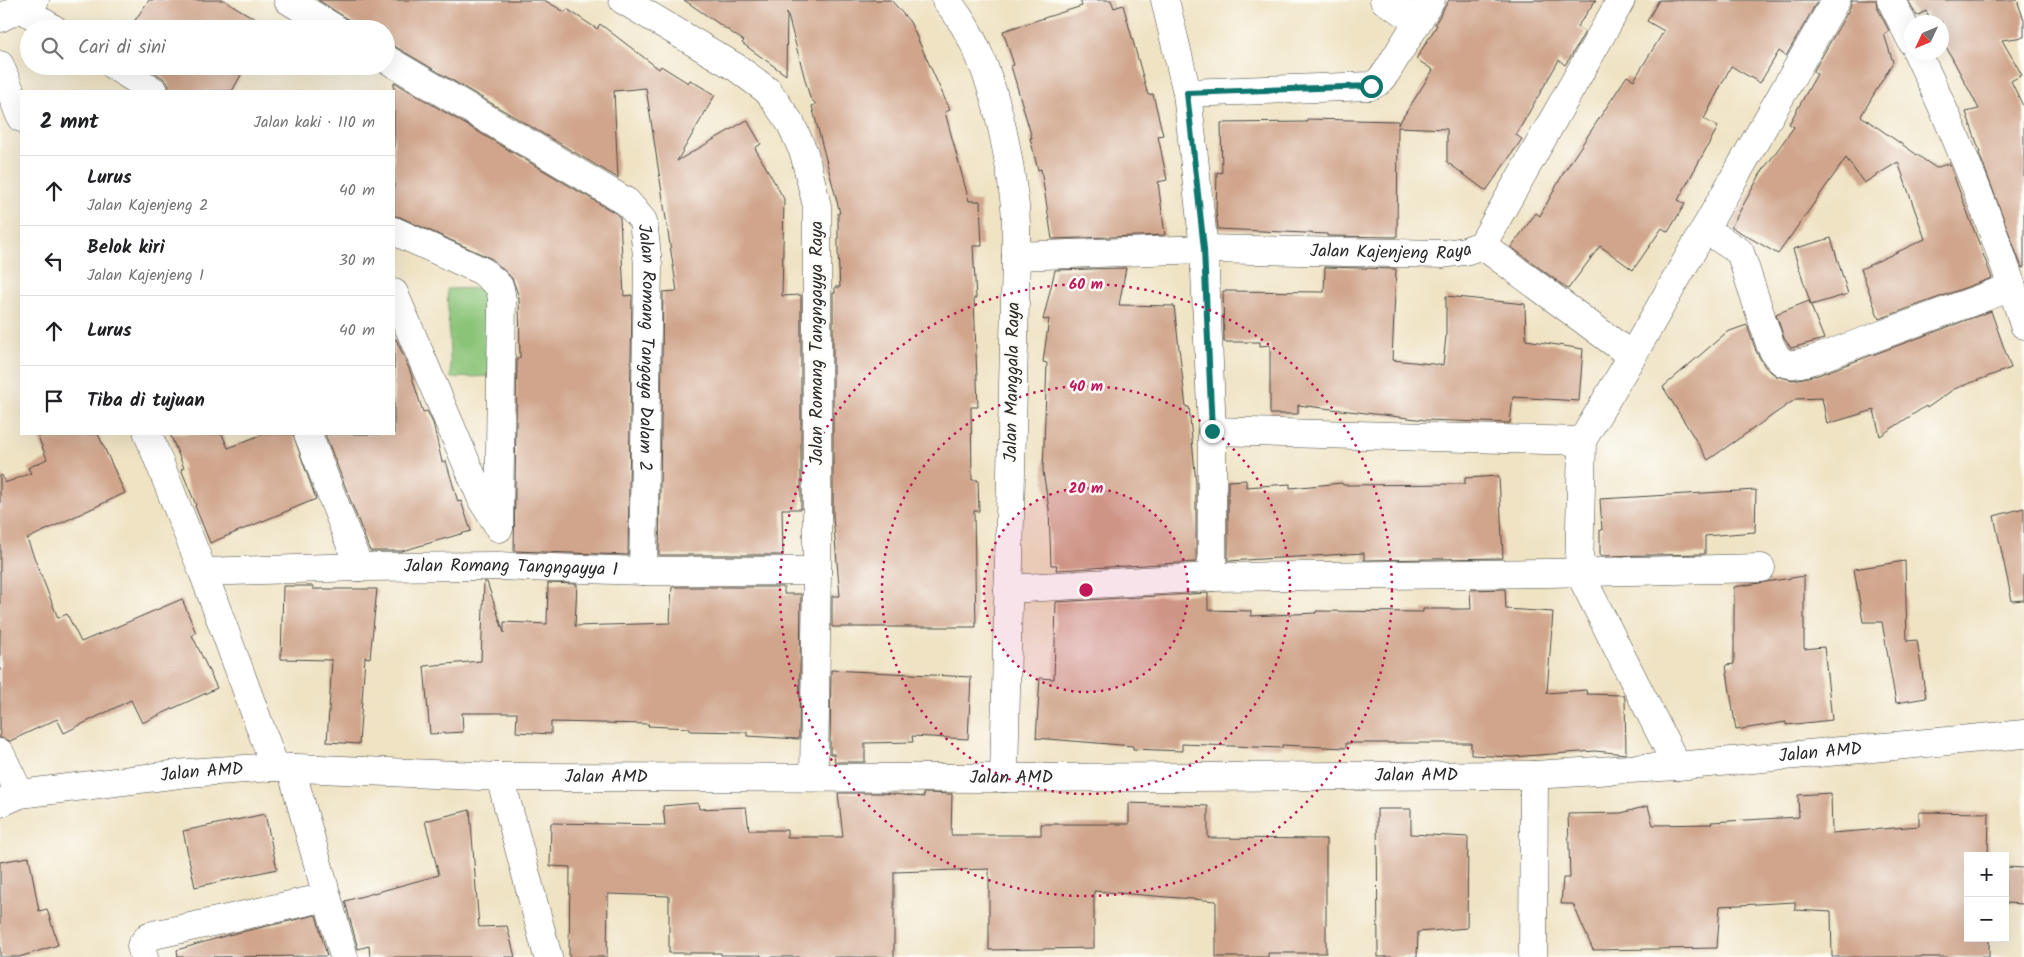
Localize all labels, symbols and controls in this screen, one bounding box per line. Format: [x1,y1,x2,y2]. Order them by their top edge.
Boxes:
north arrow [1904,15,1949,60]
search box [20,20,395,75]
text: Cari di sini [78,33,166,63]
icon: search [38,34,66,62]
route start [1360,75,1383,98]
text: 2 mnt [40,106,99,139]
text: Jalan kaki · 110 m [253,110,375,135]
text: Lurus [87,163,132,193]
icon: ahead [40,177,68,205]
text: 40 m [339,178,375,203]
text: Jalan Kajenjeng 2 [87,193,208,218]
street label: Jalan Romang Tangngayya Raya [803,221,832,465]
street label: Jalan Romang Tangaya Dalam 2 [629,223,663,471]
text: Belok kiri [87,233,165,263]
street label: Jalan Kajenjeng Raya [1310,235,1476,269]
icon: left [40,247,68,275]
text: 30 m [339,248,375,273]
text: Jalan Kajenjeng 1 [87,263,204,288]
text: 60 m [1069,273,1103,297]
street label: Jalan Manggala Raya [997,302,1029,462]
text: Lurus [87,316,132,346]
icon: ahead [40,317,68,345]
text: 40 m [339,318,375,343]
text: 40 m [1069,375,1103,399]
text: Tiba di tujuan [87,386,205,416]
icon: arrive [40,387,68,415]
route end [1201,420,1224,443]
text: 20 m [1069,477,1103,501]
street label: Jalan Romang Tangngayya 1 [404,551,619,585]
centre of rings [1077,581,1095,599]
street label: Jalan AMD [1778,734,1864,771]
street label: Jalan AMD [158,755,245,791]
street label: Jalan AMD [1375,761,1458,790]
street label: Jalan AMD [565,763,648,792]
street label: Jalan AMD [970,763,1053,793]
map controls [1964,852,2009,942]
button: + [1964,852,2009,897]
button: − [1964,897,2009,942]

